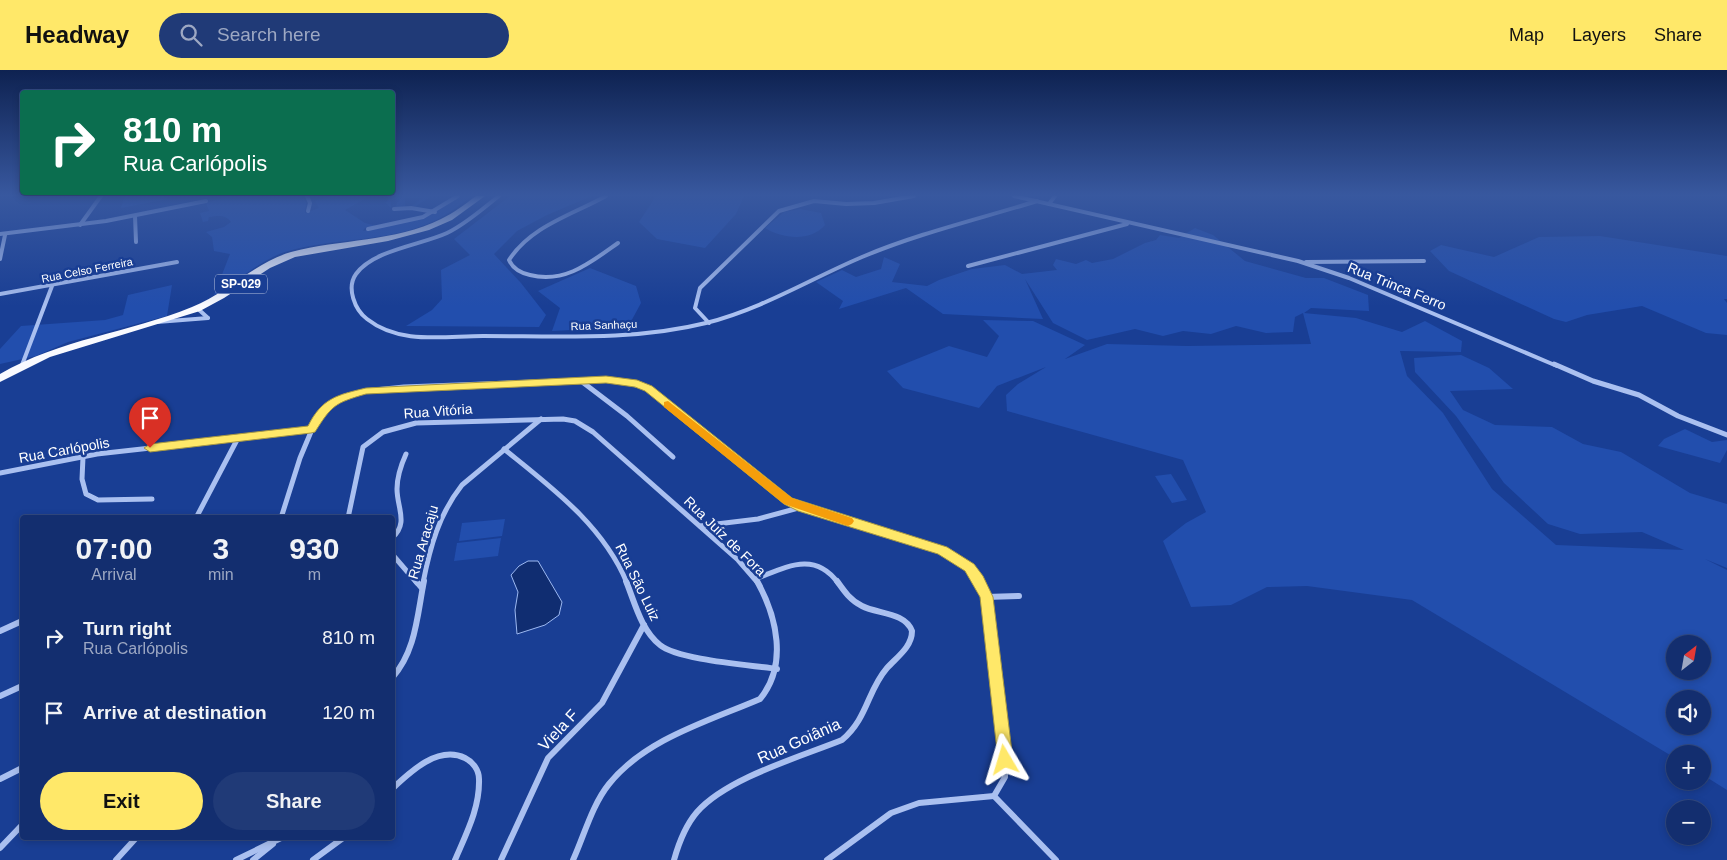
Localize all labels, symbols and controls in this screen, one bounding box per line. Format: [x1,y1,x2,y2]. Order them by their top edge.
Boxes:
search box [159,13,509,58]
text: Headway [25,21,129,48]
icon: search [177,21,205,49]
text: Search here [217,24,321,45]
text: Map [1509,25,1544,45]
text: Layers [1572,25,1626,45]
text: Share [1654,25,1702,45]
icon: right [40,110,105,175]
text: 810 m [123,110,222,149]
text: Rua Carlópolis [123,151,267,176]
street label: Rua Celso Ferreira [40,255,135,285]
street label: Rua Trinca Ferro [1345,259,1449,313]
road number: SP-029 [215,274,267,293]
street label: Rua Sanhaçu [570,318,638,332]
pin [129,397,171,448]
street label: Rua Vitória [403,401,473,421]
icon: arrive [136,404,164,432]
street label: Rua Carlópolis [17,434,111,466]
street label: Rua Juíz de Fora [681,493,769,579]
street label: Rua Aracaju [405,503,441,581]
text: 07:00 [76,532,152,565]
text: 3 [212,532,229,565]
text: 930 [289,532,339,565]
street label: Rua São Luiz [612,541,664,623]
text: Arrival [91,566,137,583]
text: min [208,566,234,583]
text: m [308,566,321,583]
text: Turn right [83,618,171,639]
icon: right [40,624,68,652]
text: 810 m [322,627,375,648]
north arrow [1666,635,1711,680]
map controls [1666,635,1711,845]
text: Rua Carlópolis [83,640,188,657]
button: sound [1666,690,1711,735]
icon: arrive [40,699,68,727]
text: Arrive at destination [83,702,267,723]
text: 120 m [322,702,375,723]
street label: Viela F [535,706,581,754]
street label: Rua Goiânia [755,715,843,767]
position arrow [978,733,1030,785]
button: + [1666,745,1711,790]
button: Exit [40,772,203,830]
button: Share [213,772,375,830]
button: − [1666,800,1711,845]

